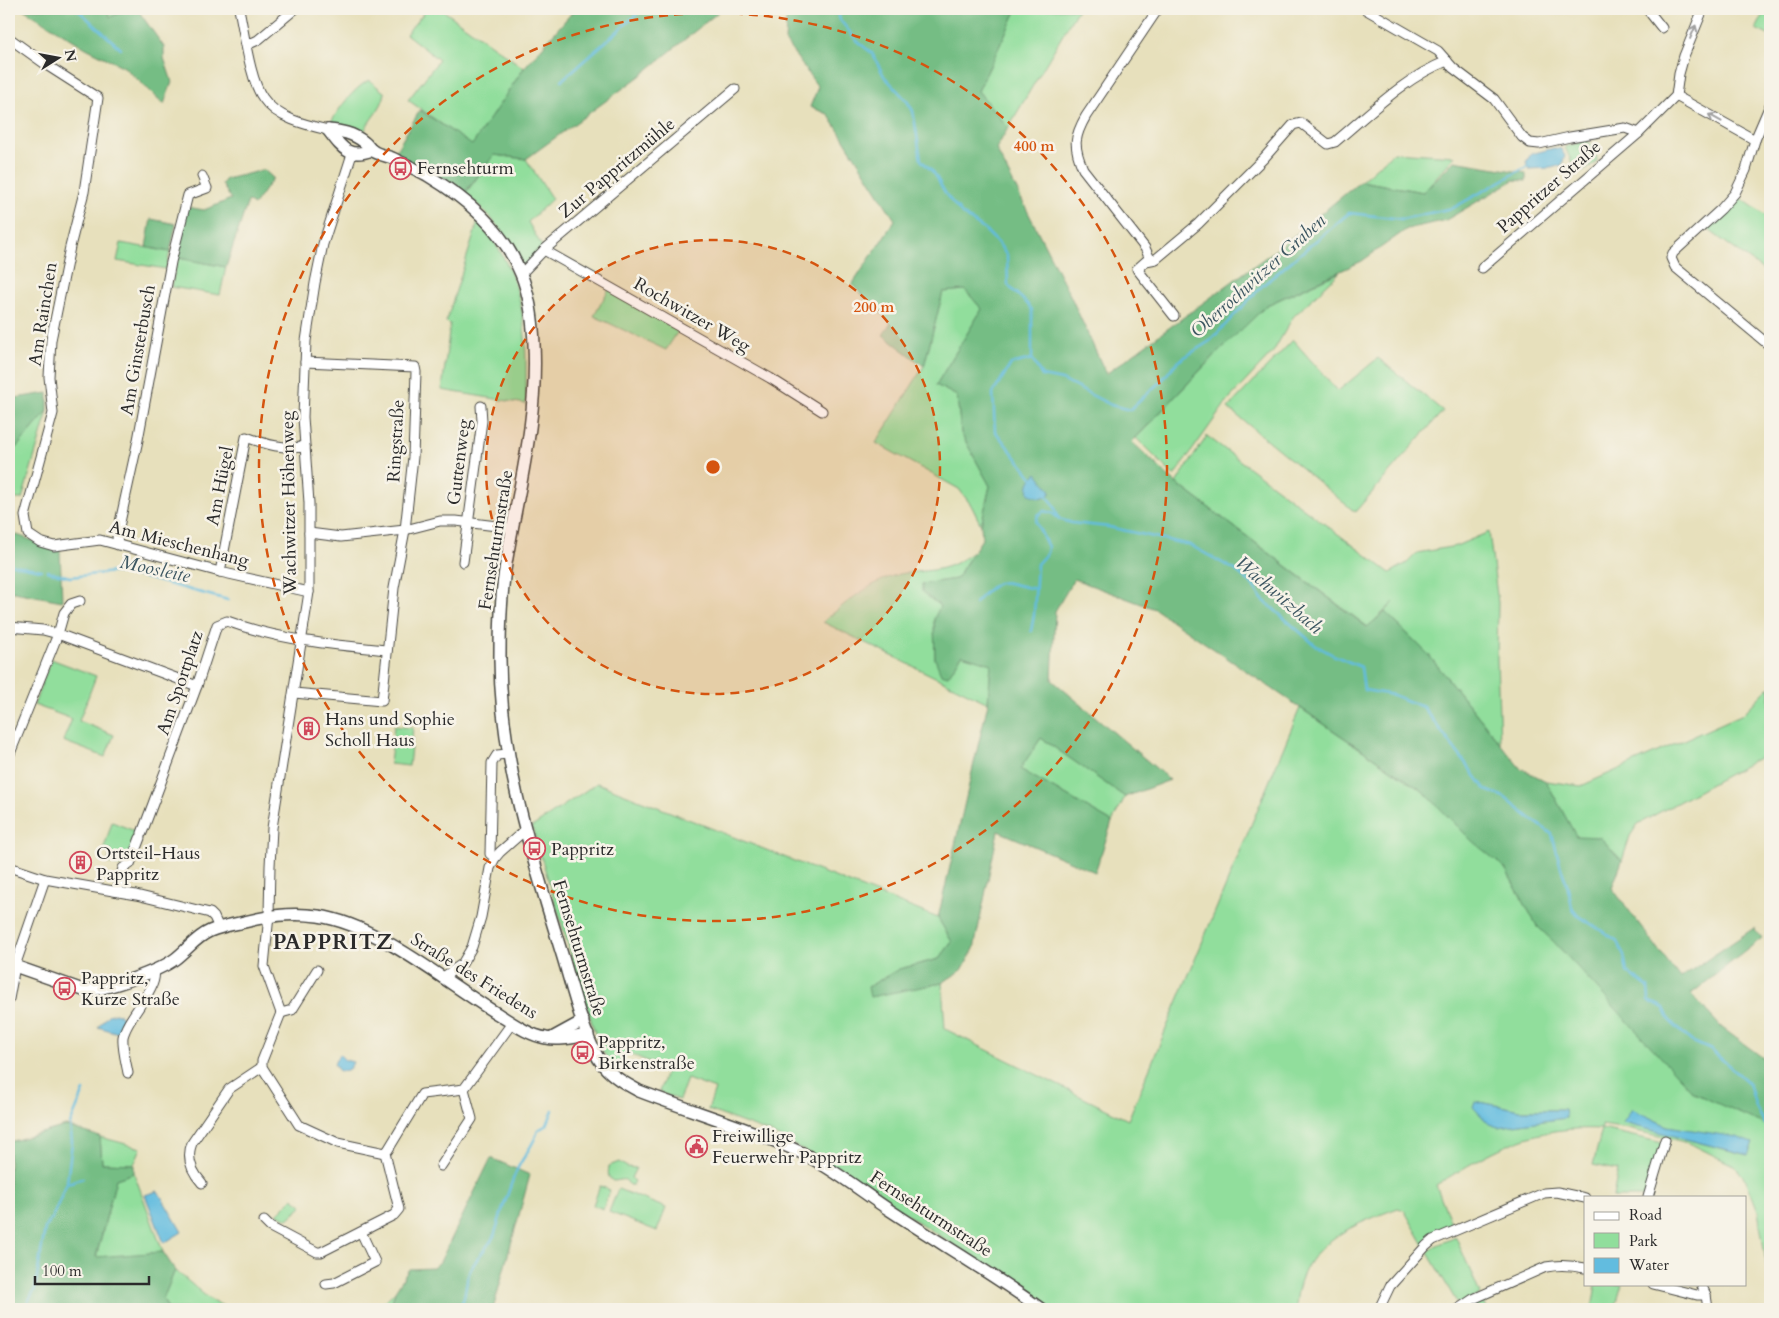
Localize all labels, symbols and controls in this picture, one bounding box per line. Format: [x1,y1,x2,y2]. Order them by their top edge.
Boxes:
one-way arrow [1688,25,1698,40]
north arrow [32,32,82,82]
text: N [60,48,81,63]
street label: Zur Pappritzmühle [554,112,680,224]
one-way arrow [1708,113,1723,123]
street label: Pappritzer Straße [1492,135,1606,239]
text: 400 m [1014,136,1055,156]
bus stop icon: Fernsehturm [389,156,413,180]
place label: Fernsehturm [417,156,514,181]
water label: Oberrochwitzer Graben [1185,208,1332,344]
street label: Am Rainchen [22,259,64,368]
street label: Rochwitzer Weg [629,271,756,359]
street label: Am Ginsterbusch [114,282,162,417]
text: 200 m [854,297,895,317]
street label: Ringstraße [381,399,411,483]
street label: Wachwitzer Höhenweg [275,410,303,596]
street label: Guttenweg [441,417,477,507]
street label: Am Hügel [200,444,240,528]
centre of rings [704,458,722,476]
street label: Fernsehturmstraße [473,468,519,612]
street label: Am Mieschenhang [106,515,253,574]
water label: Moosleite [117,549,193,589]
water label: Wachwitzbach [1230,550,1328,640]
street label: Am Sportplatz [150,627,210,739]
place label: Hans und Sophie Scholl Haus [325,707,455,753]
building icon: Hans und Sophie Scholl Haus [297,717,321,741]
bus stop icon: Pappritz [523,837,547,861]
place label: Pappritz [551,837,614,862]
place label: Ortsteil-Haus Pappritz [96,841,200,887]
building icon: Ortsteil-Haus Pappritz [68,851,92,875]
street label: Fernsehturmstraße [546,877,612,1019]
district label: PAPPRITZ [273,927,393,957]
street label: Straße des Friedens [406,927,542,1025]
place label: Pappritz, Kurze Straße [81,966,180,1012]
bus stop icon: Pappritz, Kurze Straße [53,976,77,1000]
place label: Pappritz, Birkenstraße [598,1030,695,1076]
bus stop icon: Pappritz, Birkenstraße [570,1040,594,1064]
place label: Freiwillige Feuerwehr Pappritz [712,1124,862,1170]
public building icon: Freiwillige Feuerwehr Pappritz [684,1134,708,1158]
street label: Fernsehturmstraße [865,1165,997,1263]
legend [1584,1196,1746,1286]
text: Road [1629,1205,1662,1225]
text: Park [1629,1231,1658,1251]
scale bar [35,1253,149,1285]
text: Water [1628,1255,1670,1275]
text: 100 m [42,1261,82,1281]

